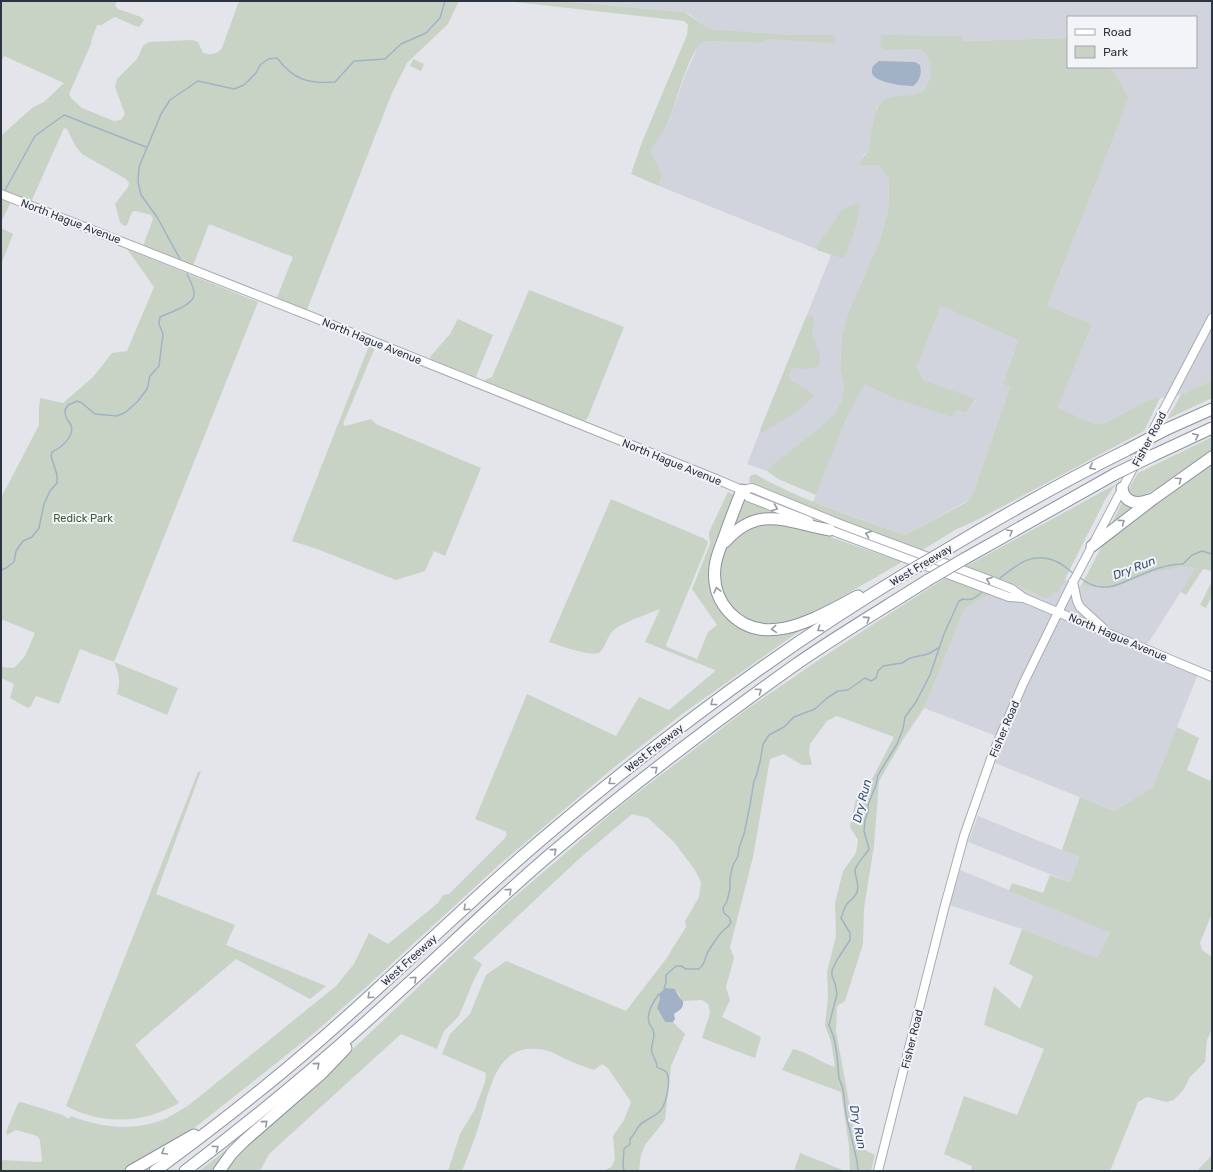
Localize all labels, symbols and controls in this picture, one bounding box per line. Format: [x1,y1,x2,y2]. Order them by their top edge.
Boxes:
legend [1067,16,1197,68]
text: Road [1103,25,1131,39]
text: Park [1103,45,1129,59]
street label: North Hague Avenue [19,196,123,247]
street label: North Hague Avenue [320,316,423,367]
street label: Fisher Road [1130,410,1169,469]
one-way arrow [1191,433,1199,441]
street label: North Hague Avenue [620,437,723,488]
one-way arrow [1089,462,1096,470]
one-way arrow [1175,478,1182,485]
one-way arrow [771,503,779,511]
park label: Redick Park [53,512,113,525]
one-way arrow [1118,520,1125,527]
one-way arrow [1006,530,1013,537]
one-way arrow [864,531,871,539]
street label: West Freeway [888,542,955,589]
water label: Dry Run [1111,553,1157,583]
one-way arrow [986,577,993,585]
one-way arrow [713,587,722,594]
street label: North Hague Avenue [1066,611,1169,664]
one-way arrow [863,616,870,624]
one-way arrow [817,624,824,631]
one-way arrow [771,625,777,634]
one-way arrow [755,688,762,696]
one-way arrow [711,698,718,705]
street label: Fisher Road [987,699,1022,759]
street label: West Freeway [623,722,686,775]
one-way arrow [650,766,657,773]
one-way arrow [608,778,615,785]
water label: Dry Run [850,778,874,824]
one-way arrow [549,849,557,856]
one-way arrow [504,888,512,895]
one-way arrow [463,903,471,911]
street label: West Freeway [379,932,440,989]
one-way arrow [409,976,417,984]
one-way arrow [367,991,375,998]
street label: Fisher Road [899,1008,926,1070]
one-way arrow [312,1063,319,1070]
water label: Dry Run [847,1104,869,1150]
one-way arrow [260,1120,268,1127]
one-way arrow [212,1145,219,1152]
one-way arrow [161,1148,168,1155]

